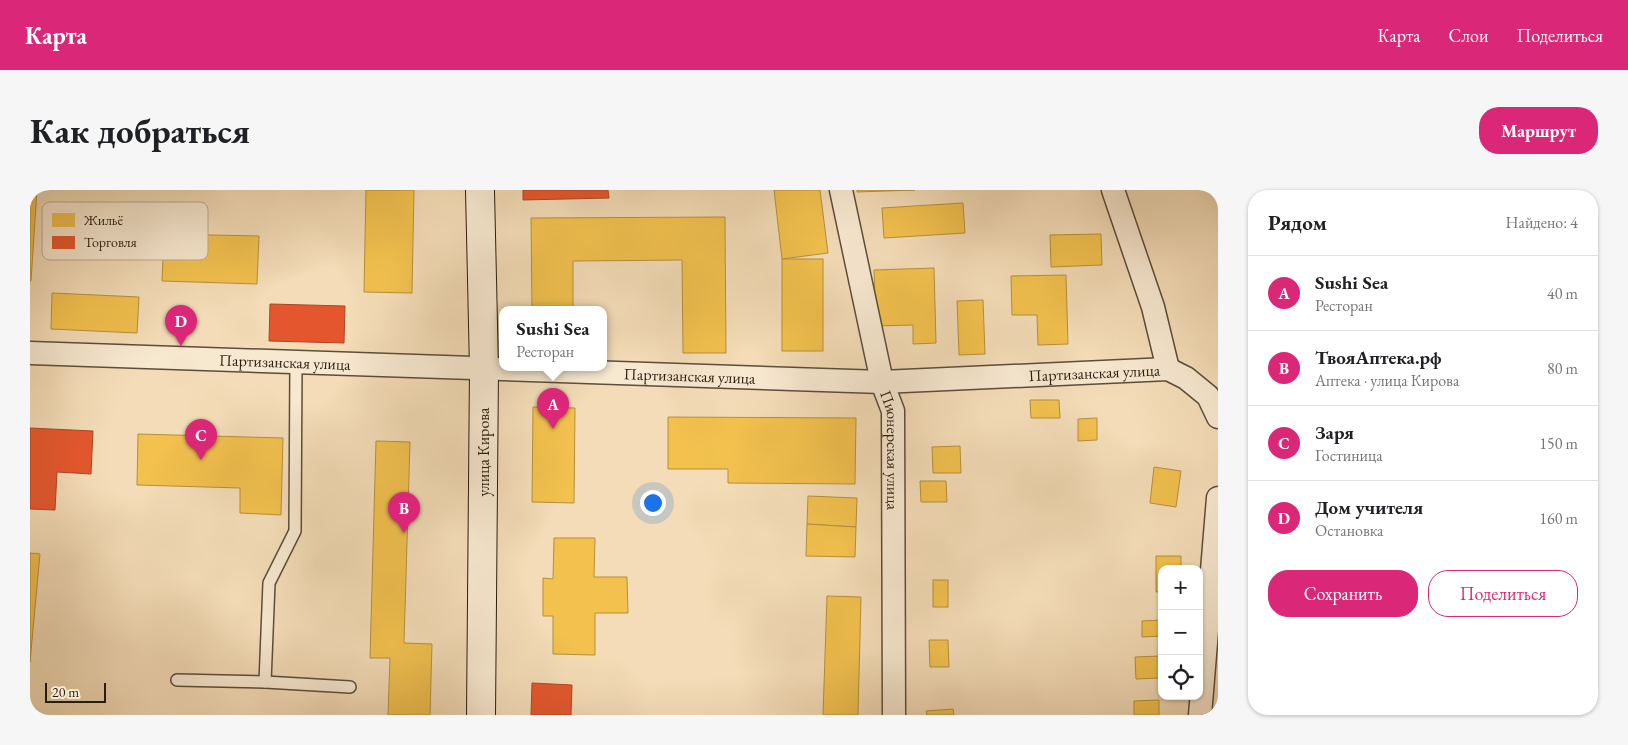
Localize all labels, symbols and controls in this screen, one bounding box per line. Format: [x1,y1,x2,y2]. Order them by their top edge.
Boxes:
text: Карта [25,20,87,51]
text: Карта [1378,24,1421,47]
text: Слои [1449,24,1488,47]
text: Поделиться [1516,24,1603,47]
button: Маршрут [1479,107,1598,154]
text: Как добраться [30,108,250,153]
legend [42,202,208,260]
text: Рядом [1268,209,1327,236]
text: Жильё [83,211,124,229]
text: Найдено: 4 [1506,212,1578,233]
text: Торговля [84,233,137,251]
text: Sushi Sea [1315,270,1388,295]
text: A [1278,283,1290,304]
text: 40 m [1547,283,1578,304]
text: Ресторан [1315,295,1373,316]
pin: D [165,305,197,346]
popup [499,306,607,371]
text: Sushi Sea [516,316,590,341]
text: Ресторан [516,341,574,362]
text: ТвояАптека.рф [1315,345,1442,370]
street label: Партизанская улица [219,349,352,375]
text: B [1279,358,1289,379]
text: 80 m [1547,358,1578,379]
street label: Партизанская улица [1028,359,1161,386]
street label: Партизанская улица [623,363,756,389]
text: Аптека · улица Кирова [1315,370,1459,391]
street label: Пионерская улица [875,387,903,510]
pin: A [537,388,569,429]
street label: улица Кирова [473,407,494,496]
pin: C [185,419,217,460]
text: Заря [1315,420,1354,445]
text: C [1278,433,1290,454]
text: 150 m [1539,433,1578,454]
text: Гостиница [1315,445,1383,466]
your location [640,490,666,516]
pin: B [388,492,420,533]
text: Дом учителя [1315,495,1423,520]
text: D [1278,508,1290,529]
text: 160 m [1539,508,1578,529]
text: Остановка [1315,520,1384,541]
map controls [1158,565,1203,700]
button: + [1158,565,1203,610]
button: Сохранить [1268,570,1418,617]
button: Поделиться [1428,570,1578,617]
button: − [1158,610,1203,655]
button: locate [1158,655,1203,700]
scale bar [45,680,106,703]
text: 20 m [52,683,79,701]

